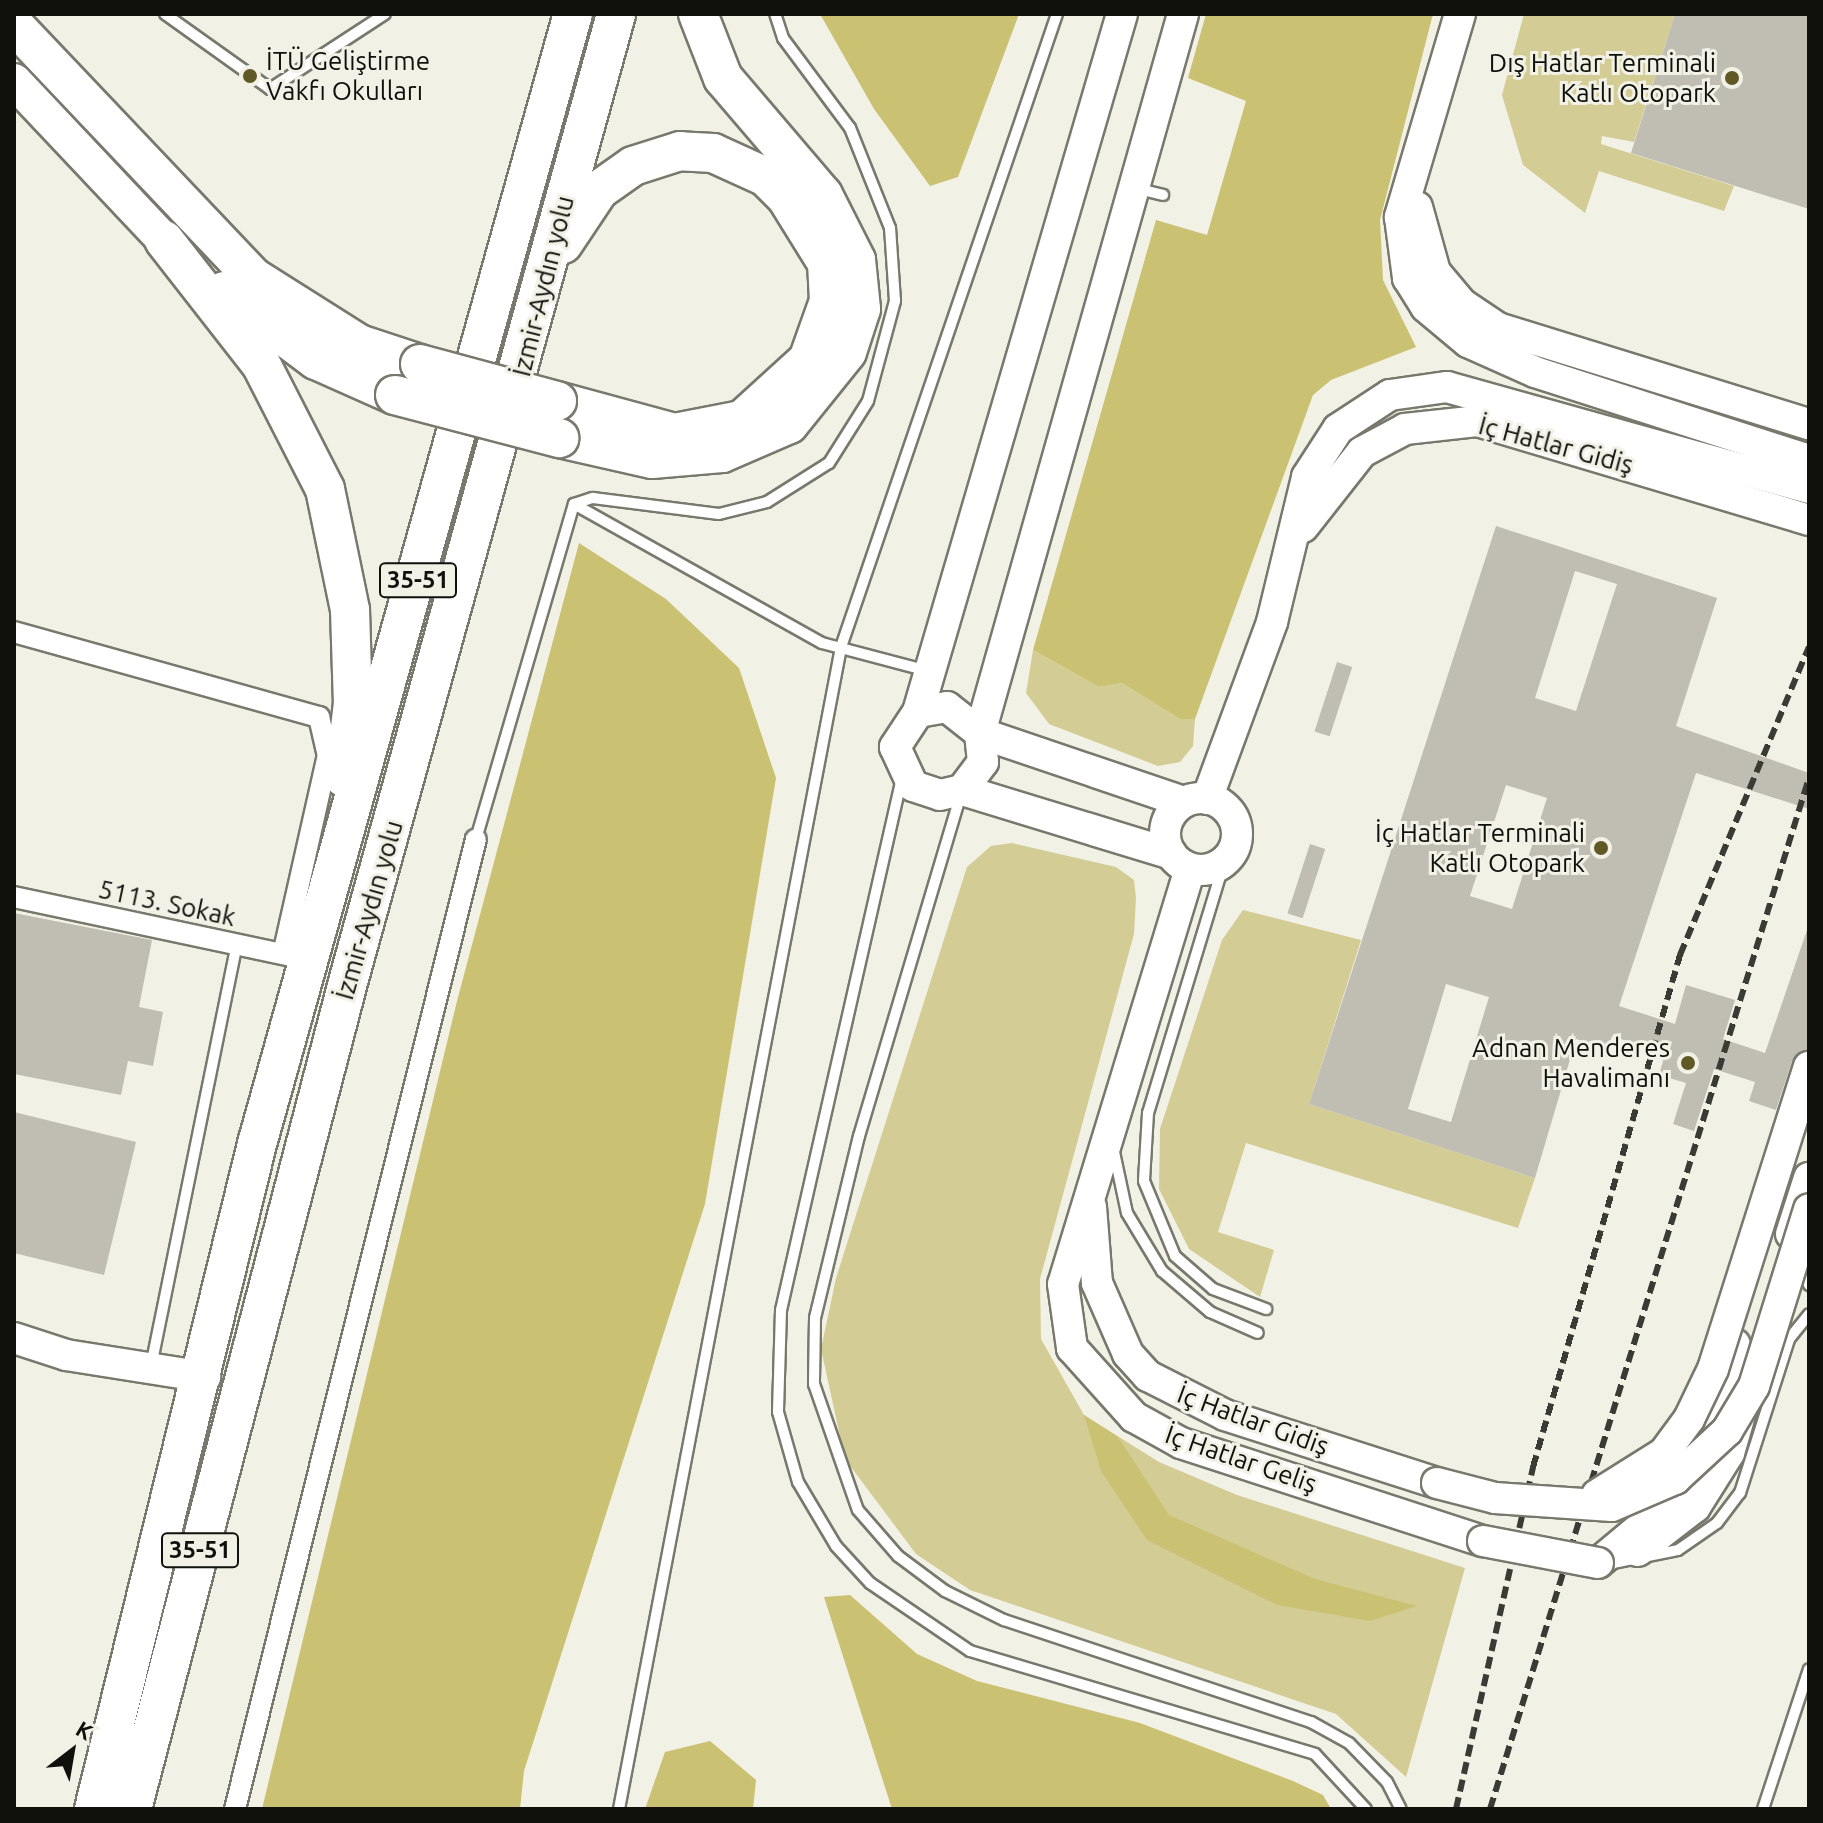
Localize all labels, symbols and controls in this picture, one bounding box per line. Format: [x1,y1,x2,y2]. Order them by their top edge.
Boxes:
place label: İTÜ Geliştirme Vakfı Okulları [266,45,430,106]
place label: Dış Hatlar Terminali Katlı Otopark [1489,47,1716,108]
marker: İTÜ Geliştirme Vakfı Okulları [241,67,259,85]
marker: Dış Hatlar Terminali Katlı Otopark [1723,69,1741,87]
street label: İzmir-Aydın yolu [505,192,581,380]
street label: İç Hatlar Gidiş [1475,409,1637,481]
road number: 35-51 [378,560,458,600]
street label: İzmir-Aydın yolu [328,817,410,1003]
place label: İç Hatlar Terminali Katlı Otopark [1375,817,1585,878]
marker: İç Hatlar Terminali Katlı Otopark [1592,839,1610,857]
street label: 5113. Sokak [96,873,238,933]
place label: Adnan Menderes Havalimanı [1472,1032,1670,1094]
marker: Adnan Menderes Havalimanı [1677,1052,1699,1074]
street label: İç Hatlar Gidiş [1173,1378,1333,1462]
street label: İç Hatlar Geliş [1161,1418,1321,1500]
road number: 35-51 [160,1530,240,1570]
north arrow [32,1711,112,1791]
text: K [72,1716,97,1744]

